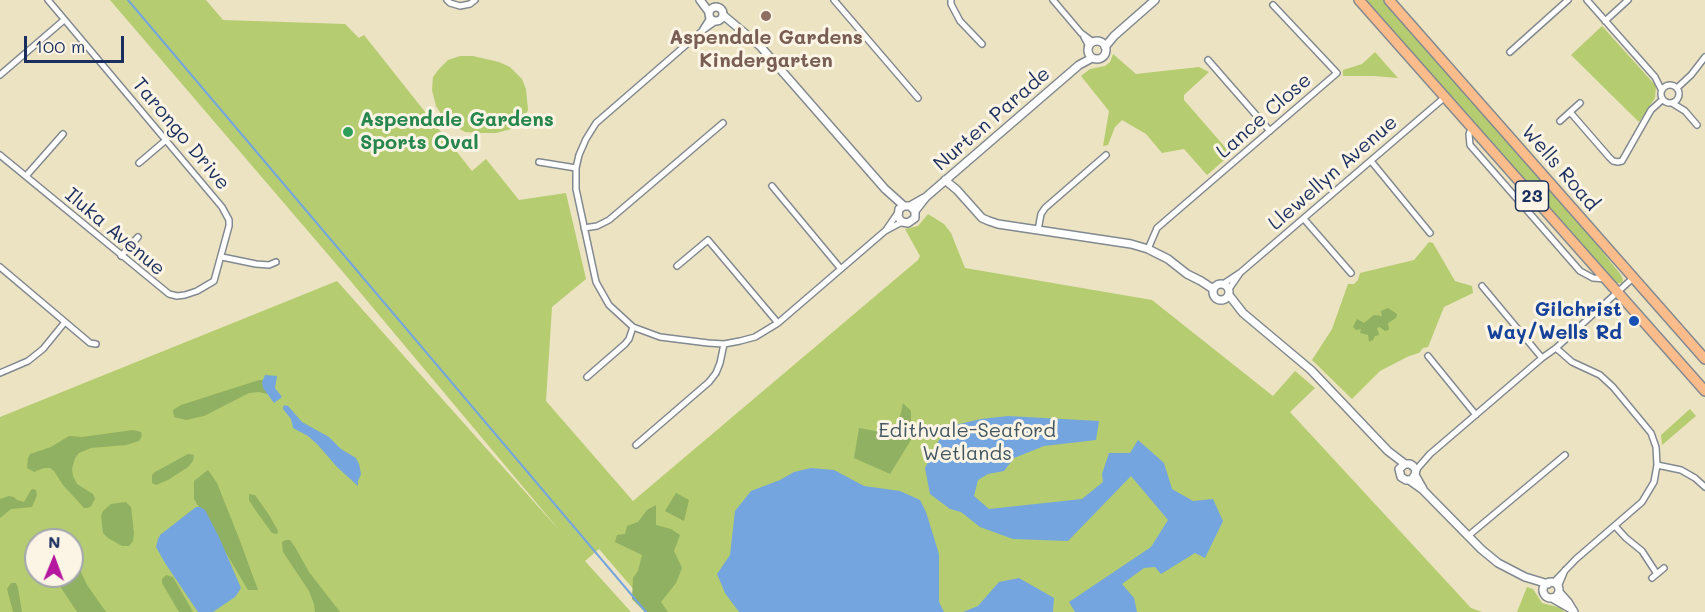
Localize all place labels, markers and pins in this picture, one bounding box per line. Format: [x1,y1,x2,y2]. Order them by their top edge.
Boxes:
marker: Aspendale Gardens Kindergarten [759,9,773,23]
place label: Aspendale Gardens Kindergarten [669,26,863,73]
place label: Aspendale Gardens Sports Oval [360,108,554,155]
marker: Aspendale Gardens Sports Oval [341,125,355,139]
place label: Gilchrist Way/Wells Rd [1487,298,1622,345]
marker: Gilchrist Way/Wells Rd [1627,314,1641,328]

